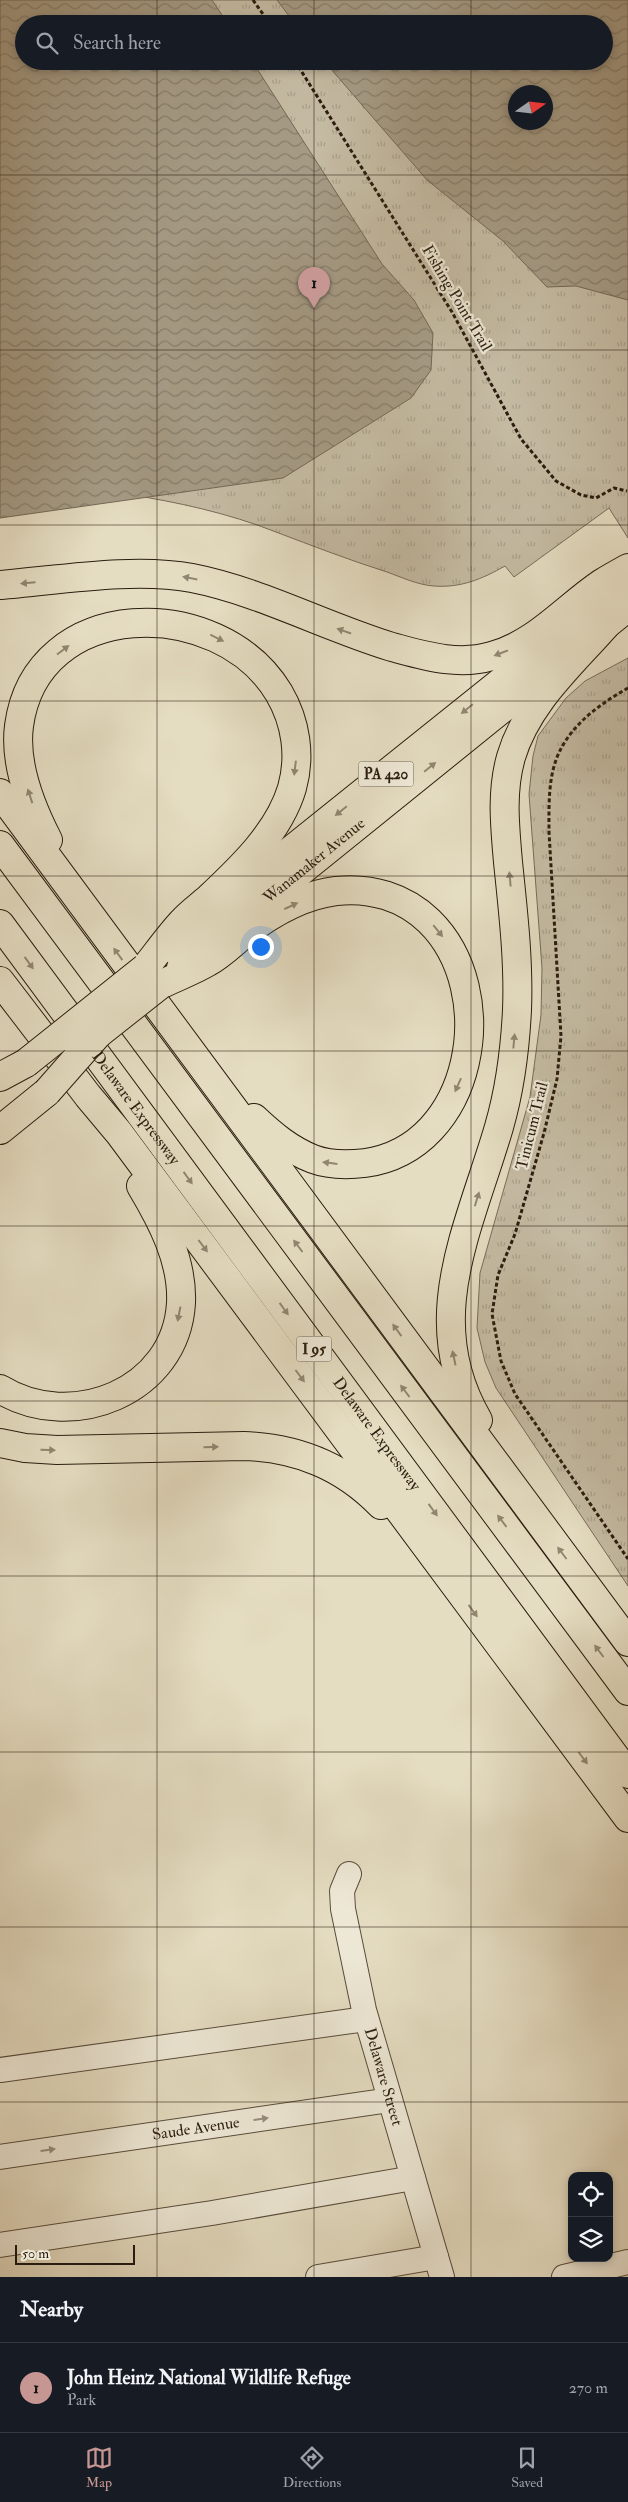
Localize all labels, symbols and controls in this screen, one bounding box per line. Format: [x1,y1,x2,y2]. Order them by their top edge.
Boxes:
search box [15,15,613,70]
icon: search [33,29,61,57]
text: Search here [73,31,161,55]
north arrow [508,85,553,130]
street label: Fishing Point Trail [417,241,497,355]
pin: 1 [298,267,330,308]
one-way arrow [182,574,198,582]
one-way arrow [20,579,36,587]
one-way arrow [336,627,351,634]
one-way arrow [210,634,224,642]
one-way arrow [56,644,69,655]
one-way arrow [493,650,508,657]
one-way arrow [461,703,474,714]
one-way arrow [291,760,299,776]
road number: PA 420 [358,762,414,786]
one-way arrow [423,762,436,773]
one-way arrow [26,789,33,804]
one-way arrow [334,805,347,816]
street label: Wanamaker Avenue [258,813,369,908]
one-way arrow [506,871,514,887]
one-way arrow [284,901,298,909]
one-way arrow [433,925,444,938]
your location [248,934,274,960]
one-way arrow [113,947,123,961]
one-way arrow [24,956,34,970]
one-way arrow [511,1033,519,1049]
street label: Delaware Expressway [88,1047,185,1170]
one-way arrow [453,1078,461,1092]
street label: Tinicum Trail [511,1080,553,1172]
one-way arrow [322,1159,338,1167]
one-way arrow [183,1171,193,1185]
one-way arrow [474,1191,482,1206]
one-way arrow [198,1239,208,1253]
one-way arrow [293,1239,303,1253]
one-way arrow [279,1302,290,1315]
one-way arrow [174,1307,182,1323]
one-way arrow [392,1323,402,1337]
road number: I 95 [296,1336,332,1362]
one-way arrow [450,1350,458,1365]
one-way arrow [295,1369,305,1383]
street label: Delaware Expressway [328,1373,426,1495]
one-way arrow [400,1384,410,1398]
one-way arrow [203,1442,219,1450]
one-way arrow [40,1446,56,1454]
one-way arrow [428,1503,438,1517]
one-way arrow [497,1514,507,1528]
one-way arrow [557,1546,567,1560]
one-way arrow [468,1604,479,1617]
one-way arrow [594,1644,604,1658]
one-way arrow [577,1751,588,1764]
street label: Delaware Street [360,2025,407,2128]
street label: Saude Avenue [151,2112,241,2145]
one-way arrow [253,2114,269,2122]
one-way arrow [41,2146,57,2154]
map controls [568,2172,613,2262]
button: locate [568,2172,613,2217]
button: layers [568,2217,613,2262]
scale bar [15,2242,135,2265]
text: 50 m [22,2245,49,2262]
text: Nearby [20,2296,83,2323]
text: John Heinz National Wildlife Refuge [67,2366,351,2390]
text: 1 [33,2378,39,2398]
text: 270 m [569,2378,608,2398]
text: Park [67,2390,96,2410]
tab: Map [85,2444,113,2491]
tab: Directions [283,2444,341,2491]
tab: Saved [511,2444,543,2491]

